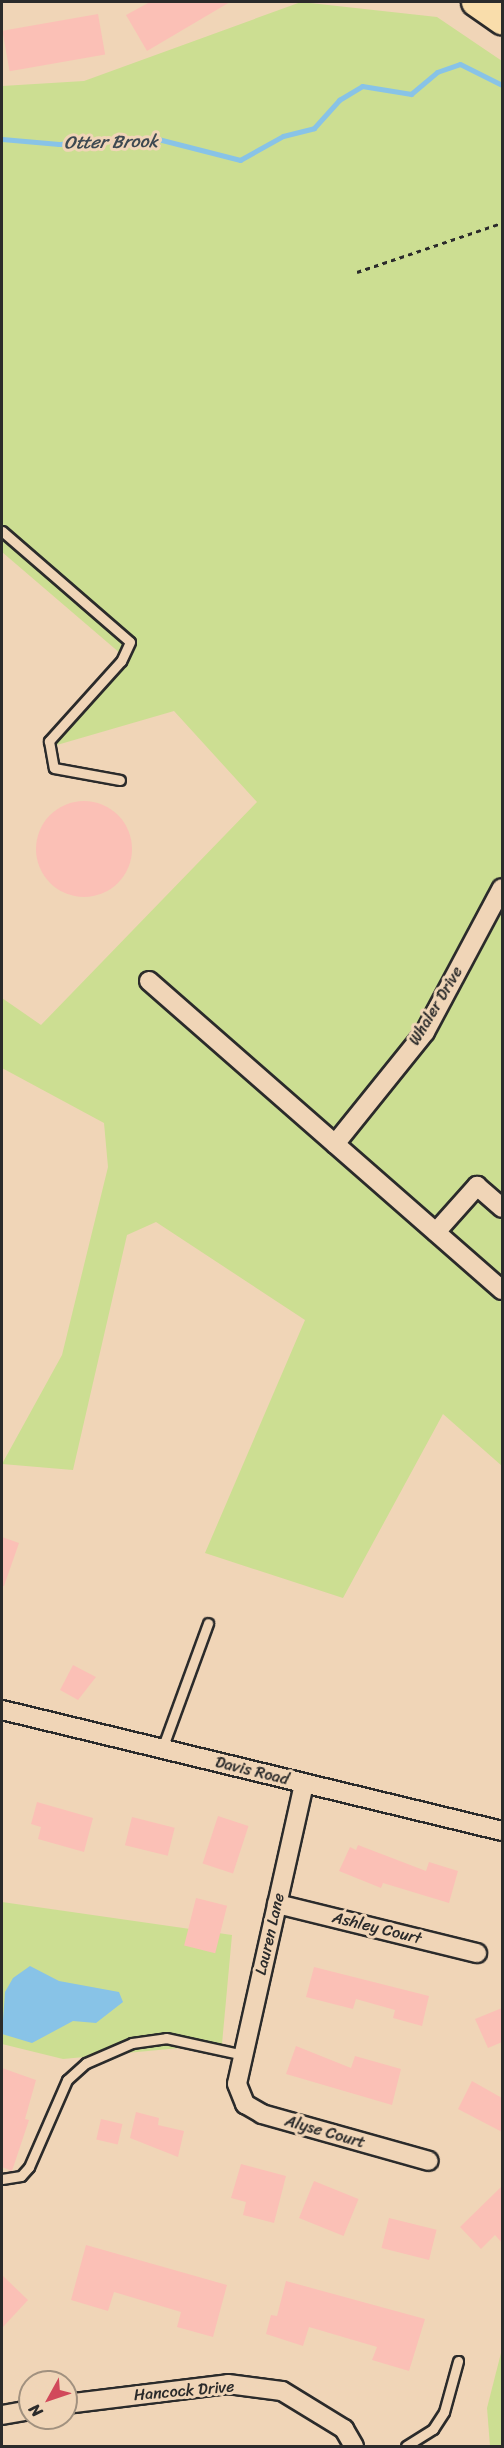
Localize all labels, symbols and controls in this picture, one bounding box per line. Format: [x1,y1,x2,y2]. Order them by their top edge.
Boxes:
water label: Otter Brook [64,130,158,154]
street label: Whaler Drive [405,963,467,1049]
street label: Davis Road [213,1753,291,1789]
street label: Lauren Lane [251,1891,289,1977]
street label: Ashley Court [330,1908,424,1948]
street label: Alyse Court [283,2111,367,2153]
north arrow [18,2370,78,2430]
street label: Hancock Drive [133,2377,235,2405]
text: N [21,2397,50,2424]

